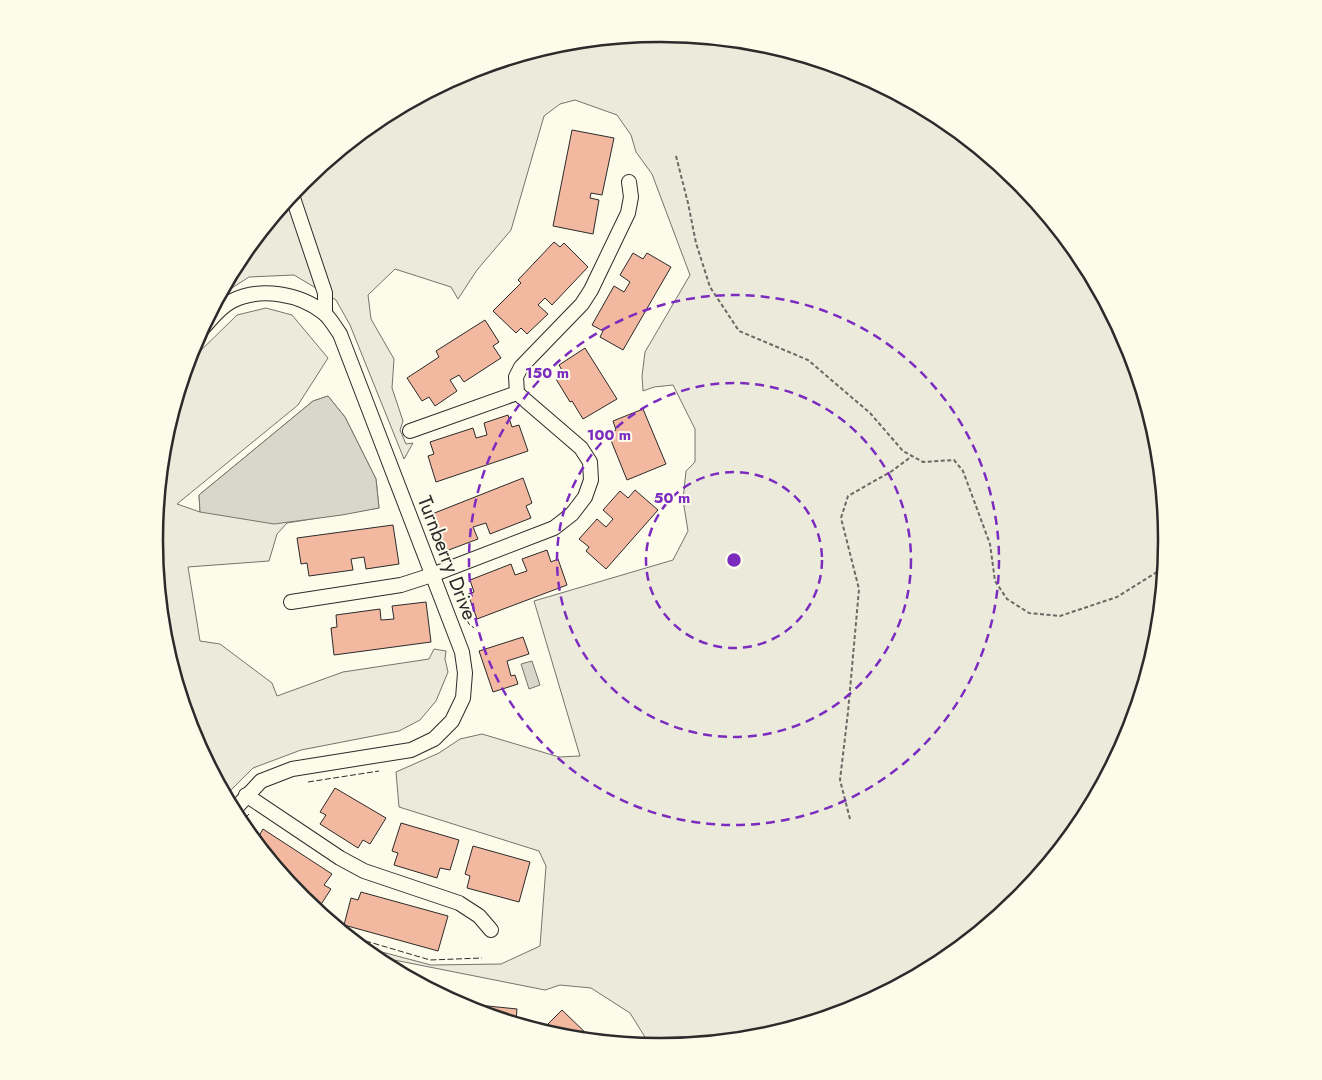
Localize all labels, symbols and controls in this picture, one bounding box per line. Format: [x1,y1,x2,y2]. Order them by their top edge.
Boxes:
text: 150 m [525,362,569,384]
text: 100 m [587,424,631,446]
text: 50 m [654,487,690,509]
street label: Turnberry Drive [410,492,484,624]
centre of rings [725,551,743,569]

